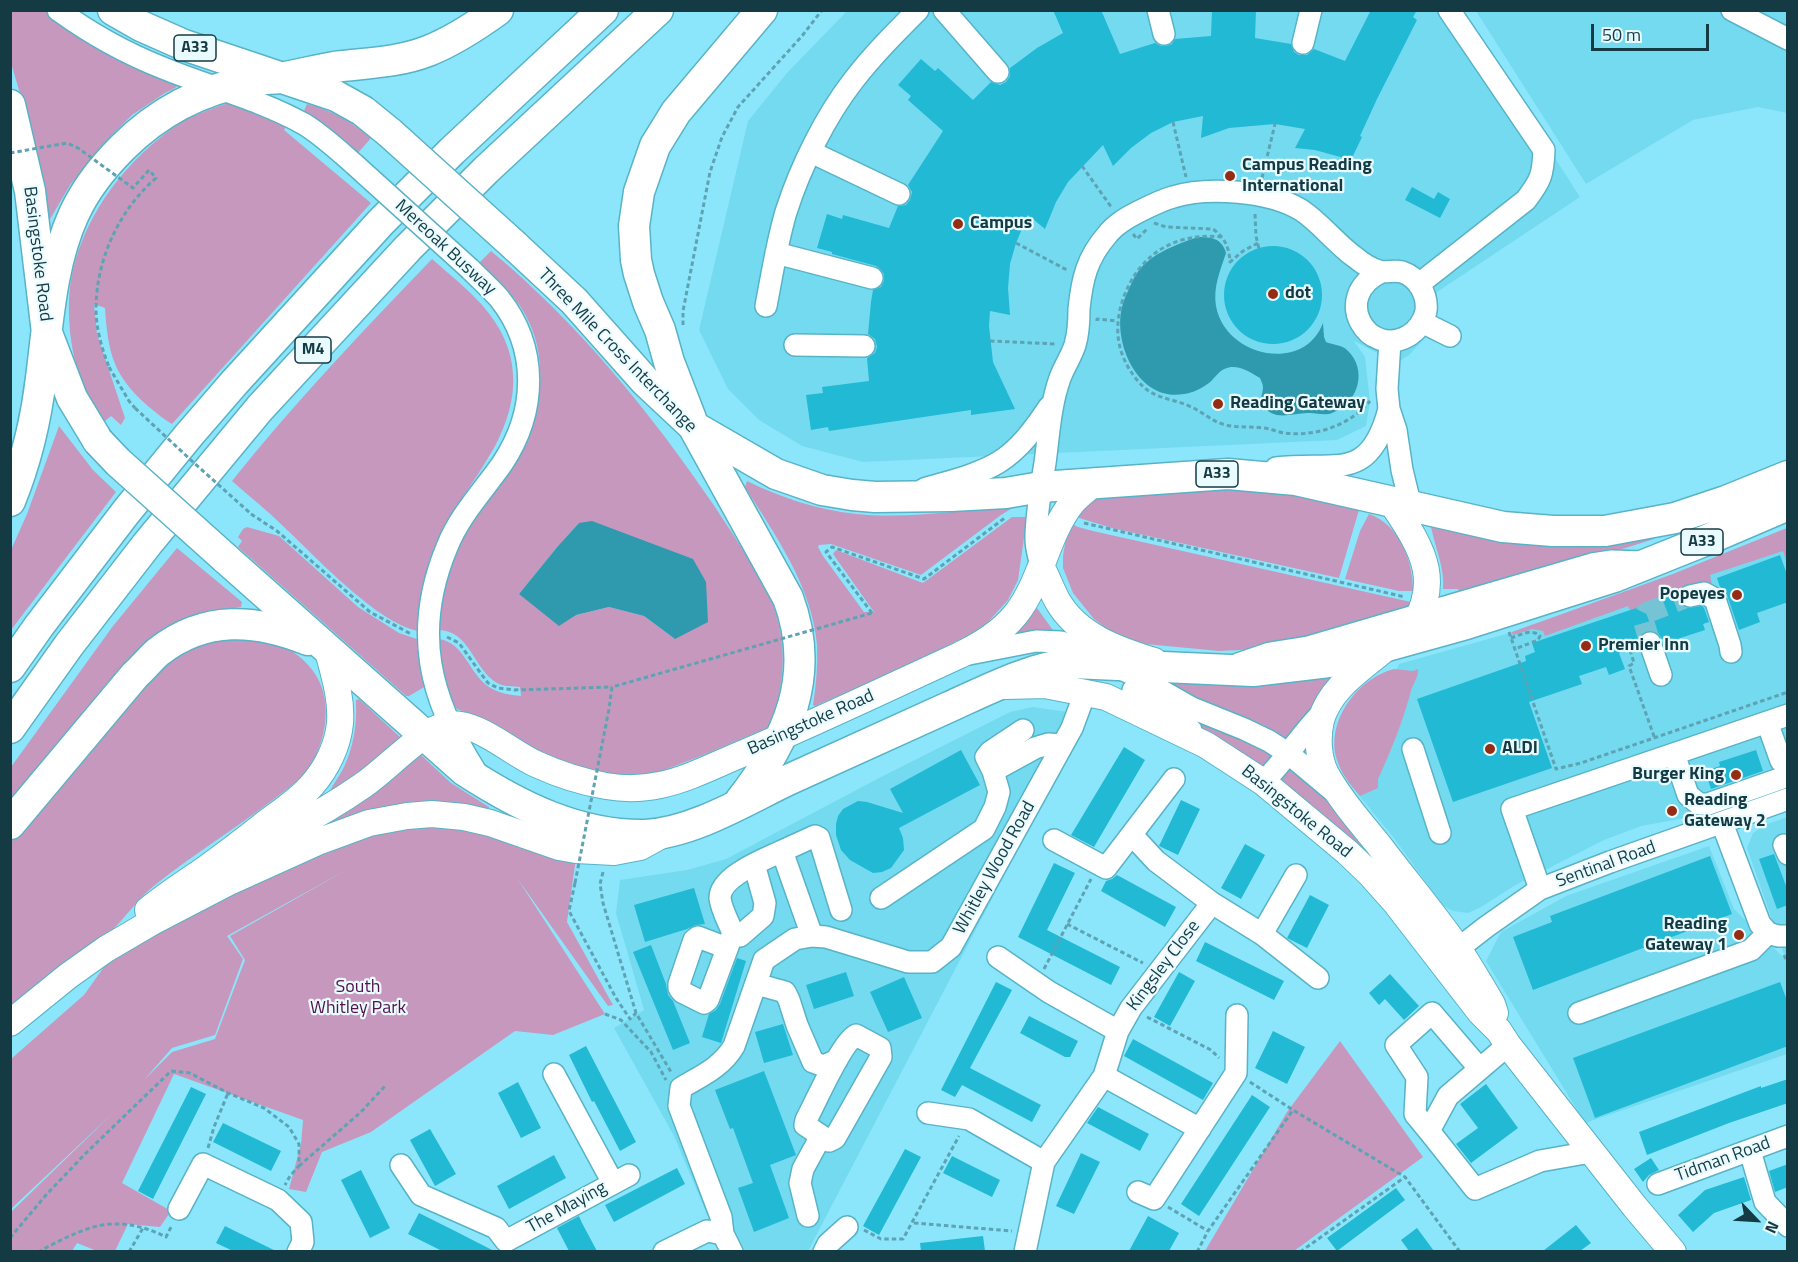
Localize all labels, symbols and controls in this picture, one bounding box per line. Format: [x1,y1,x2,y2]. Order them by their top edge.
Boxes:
scale bar [1594,12,1712,50]
text: 50 m [1602,21,1641,48]
road number: A33 [174,35,216,61]
place label: Campus Reading International [1242,155,1372,198]
marker: Campus Reading International [1223,169,1237,183]
street label: Basingstoke Road [18,185,56,323]
street label: Mereoak Busway [390,196,500,300]
place label: Campus [970,213,1032,235]
marker: Campus [951,217,965,231]
street label: Three Mile Cross Interchange [533,265,701,437]
place label: dot [1285,283,1311,305]
marker: dot [1266,287,1280,301]
road number: M4 [295,337,331,363]
place label: Reading Gateway [1230,393,1365,415]
marker: Reading Gateway [1211,397,1225,411]
road number: A33 [1196,461,1238,487]
road number: A33 [1681,529,1723,555]
place label: Popeyes [1659,584,1725,606]
marker: Popeyes [1730,588,1744,602]
place label: Premier Inn [1598,635,1689,657]
marker: Premier Inn [1579,639,1593,653]
street label: Basingstoke Road [745,685,877,761]
place label: ALDI [1502,738,1538,760]
marker: ALDI [1483,742,1497,756]
street label: Basingstoke Road [1236,761,1356,863]
place label: Burger King [1632,764,1724,786]
marker: Burger King [1729,768,1743,782]
place label: Reading Gateway 2 [1684,790,1766,832]
street label: Whitley Wood Road [950,798,1040,938]
marker: Reading Gateway 2 [1665,804,1679,818]
street label: Sentinal Road [1553,837,1659,893]
place label: Reading Gateway 1 [1645,914,1727,956]
street label: Kingsley Close [1123,916,1205,1016]
marker: Reading Gateway 1 [1732,928,1746,942]
park label: South Whitley Park [310,977,406,1020]
street label: Tidman Road [1673,1133,1773,1187]
street label: The Maying [523,1177,611,1239]
north arrow [1726,1190,1786,1250]
text: N [1759,1218,1786,1238]

